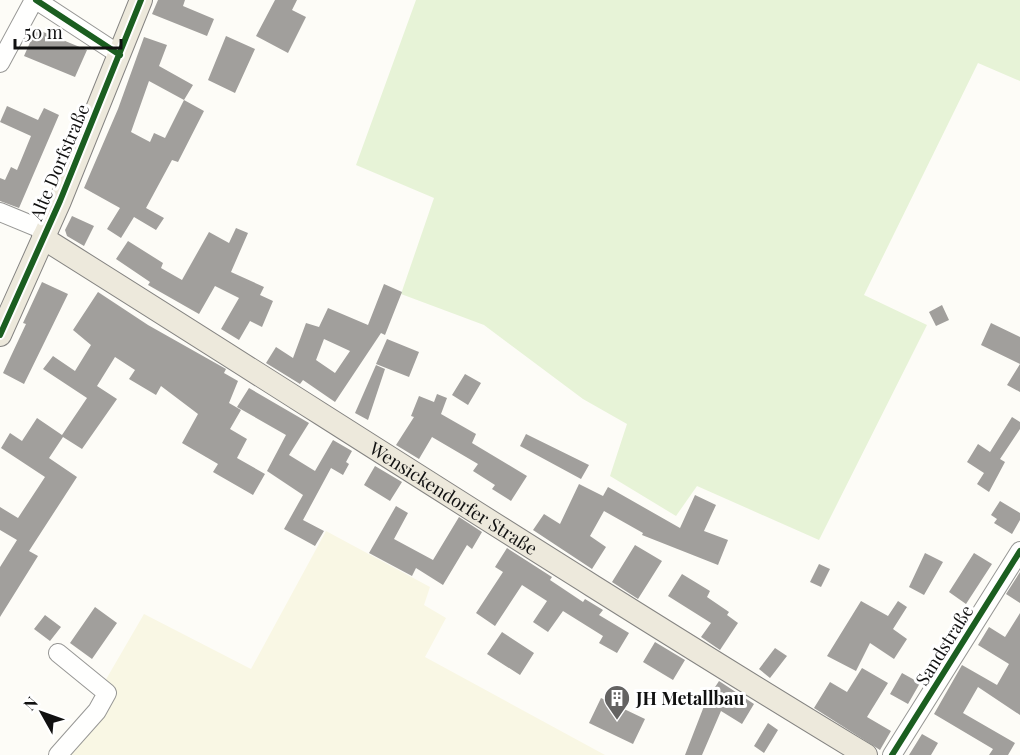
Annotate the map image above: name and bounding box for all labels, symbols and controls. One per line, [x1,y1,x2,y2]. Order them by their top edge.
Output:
scale bar [15,12,122,50]
text: 50 m [24,20,63,44]
street label: Alte Dorfstraße [23,100,94,225]
street label: Wensickendorfer Straße [364,435,542,560]
street label: Sandstraße [910,600,978,690]
north arrow [12,683,72,743]
building icon: JH Metallbau [602,683,632,721]
place label: JH Metallbau [635,686,744,710]
text: N [18,692,42,714]

